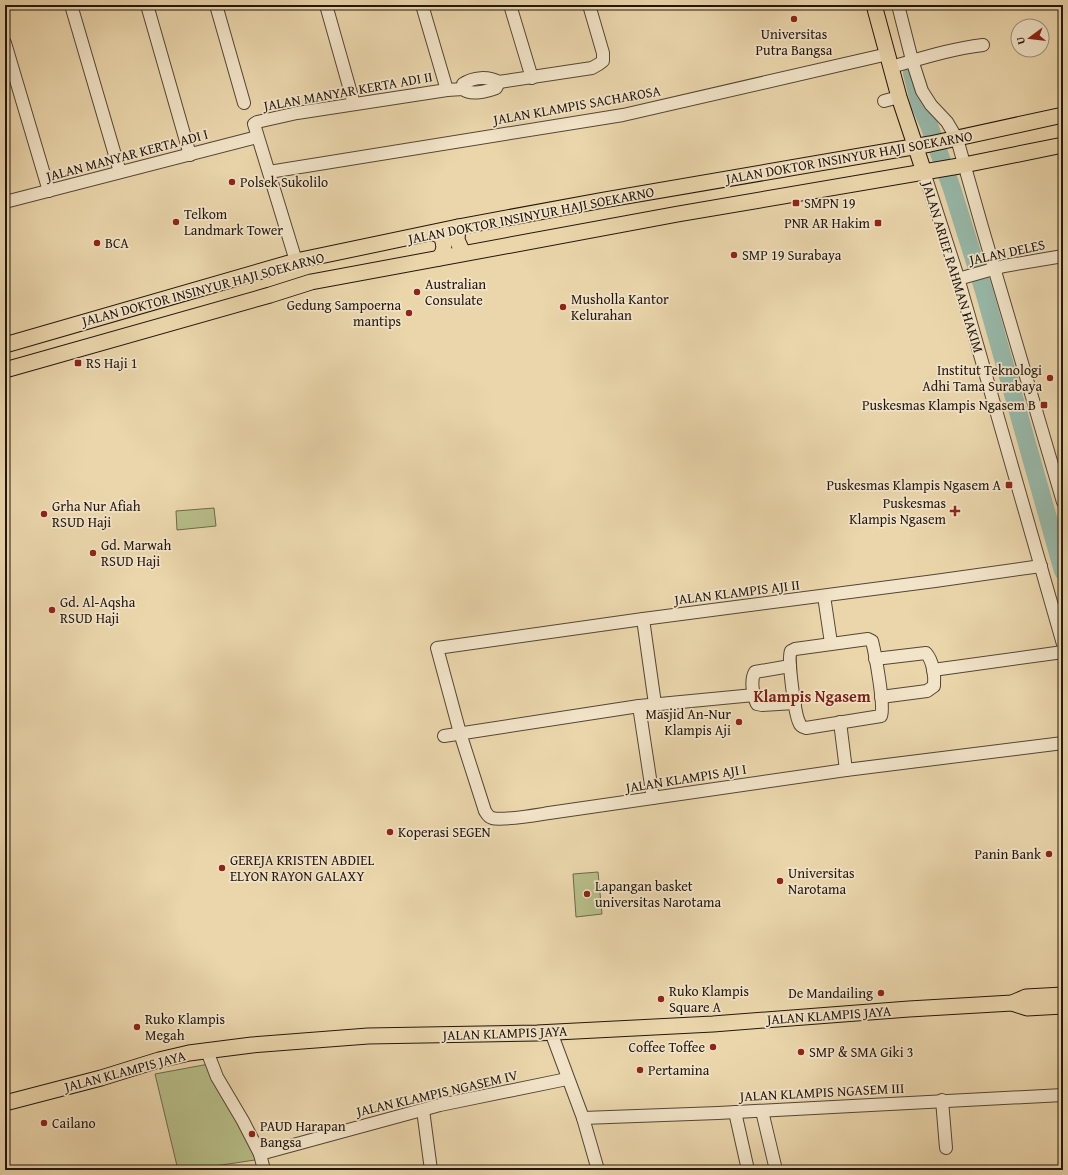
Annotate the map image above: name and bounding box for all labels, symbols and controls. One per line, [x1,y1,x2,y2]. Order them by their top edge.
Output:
marker: Universitas Putra Bangsa [789,14,799,24]
north arrow [1010,18,1050,58]
place label: Universitas Putra Bangsa [756,24,833,60]
text: U [1012,34,1029,46]
street label: JALAN MANYAR KERTA ADI II [260,66,434,116]
street label: JALAN KLAMPIS SACHAROSA [490,80,663,130]
street label: JALAN MANYAR KERTA ADI I [42,124,210,187]
street label: JALAN DOKTOR INSINYUR HAJI SOEKARNO [722,125,974,189]
place label: Polsek Sukolilo [240,172,328,192]
marker: Polsek Sukolilo [227,177,237,187]
street label: JALAN ARIEF RAHMAN HAKIM [917,177,989,355]
street label: JALAN DOKTOR INSINYUR HAJI SOEKARNO [404,181,656,249]
place label: SMPN 19 [804,193,856,213]
marker: SMPN 19 [791,198,801,208]
place label: Telkom Landmark Tower [184,204,283,240]
place label: PNR AR Hakim [784,213,871,233]
marker: Telkom Landmark Tower [171,217,181,227]
marker: PNR AR Hakim [873,218,883,228]
place label: BCA [105,233,129,253]
street label: JALAN DELES [965,234,1047,270]
marker: BCA [92,238,102,248]
place label: SMP 19 Surabaya [742,245,842,265]
street label: JALAN DOKTOR INSINYUR HAJI SOEKARNO [78,247,326,332]
marker: SMP 19 Surabaya [729,250,739,260]
place label: Australian Consulate [425,274,486,310]
marker: Australian Consulate [412,287,422,297]
place label: Musholla Kantor Kelurahan [571,289,669,325]
place label: Gedung Sampoerna mantips [287,295,401,331]
marker: Musholla Kantor Kelurahan [558,302,568,312]
marker: Gedung Sampoerna mantips [404,308,414,318]
place label: RS Haji 1 [86,353,137,373]
marker: RS Haji 1 [73,358,83,368]
place label: Institut Teknologi Adhi Tama Surabaya [922,360,1042,396]
marker: Institut Teknologi Adhi Tama Surabaya [1045,373,1055,383]
place label: Puskesmas Klampis Ngasem B [862,395,1036,415]
marker: Puskesmas Klampis Ngasem B [1039,400,1049,410]
place label: Puskesmas Klampis Ngasem A [826,475,1002,495]
marker: Puskesmas Klampis Ngasem A [1004,480,1014,490]
place label: Puskesmas Klampis Ngasem [849,493,947,529]
place label: Grha Nur Afiah RSUD Haji [52,496,141,532]
marker: Puskesmas Klampis Ngasem [949,505,961,517]
marker: Grha Nur Afiah RSUD Haji [39,509,49,519]
place label: Gd. Marwah RSUD Haji [101,535,171,571]
marker: Gd. Marwah RSUD Haji [88,548,98,558]
street label: JALAN KLAMPIS AJI II [671,574,801,610]
place label: Gd. Al-Aqsha RSUD Haji [60,592,136,628]
marker: Gd. Al-Aqsha RSUD Haji [47,605,57,615]
district label: Klampis Ngasem [753,684,871,708]
place label: Masjid An-Nur Klampis Aji [645,704,731,740]
marker: Masjid An-Nur Klampis Aji [734,717,744,727]
street label: JALAN KLAMPIS AJI I [622,759,748,798]
place label: Koperasi SEGEN [398,822,491,842]
marker: Koperasi SEGEN [385,827,395,837]
place label: Panin Bank [975,844,1042,864]
marker: Panin Bank [1044,849,1054,859]
place label: GEREJA KRISTEN ABDIEL ELYON RAYON GALAXY [230,850,374,886]
marker: GEREJA KRISTEN ABDIEL ELYON RAYON GALAXY [217,863,227,873]
place label: Universitas Narotama [788,863,855,899]
place label: Lapangan basket universitas Narotama [595,876,721,912]
marker: Universitas Narotama [775,876,785,886]
marker: Lapangan basket universitas Narotama [582,889,592,899]
place label: Ruko Klampis Square A [669,981,749,1017]
place label: De Mandailing [788,983,873,1003]
marker: De Mandailing [876,988,886,998]
marker: Ruko Klampis Square A [656,994,666,1004]
street label: JALAN KLAMPIS JAYA [764,1001,892,1029]
place label: Ruko Klampis Megah [145,1009,225,1045]
street label: JALAN KLAMPIS JAYA [440,1021,568,1045]
marker: Ruko Klampis Megah [132,1022,142,1032]
place label: Coffee Toffee [628,1037,705,1057]
marker: Coffee Toffee [708,1042,718,1052]
place label: SMP & SMA Giki 3 [809,1042,913,1062]
street label: JALAN KLAMPIS JAYA [60,1045,188,1097]
marker: SMP & SMA Giki 3 [796,1047,806,1057]
place label: Pertamina [648,1060,710,1080]
street label: JALAN KLAMPIS NGASEM IV [352,1065,520,1122]
marker: Pertamina [635,1065,645,1075]
street label: JALAN KLAMPIS NGASEM III [737,1078,905,1106]
place label: Cailano [52,1113,96,1133]
place label: PAUD Harapan Bangsa [260,1116,346,1152]
marker: Cailano [39,1118,49,1128]
marker: PAUD Harapan Bangsa [247,1129,257,1139]

